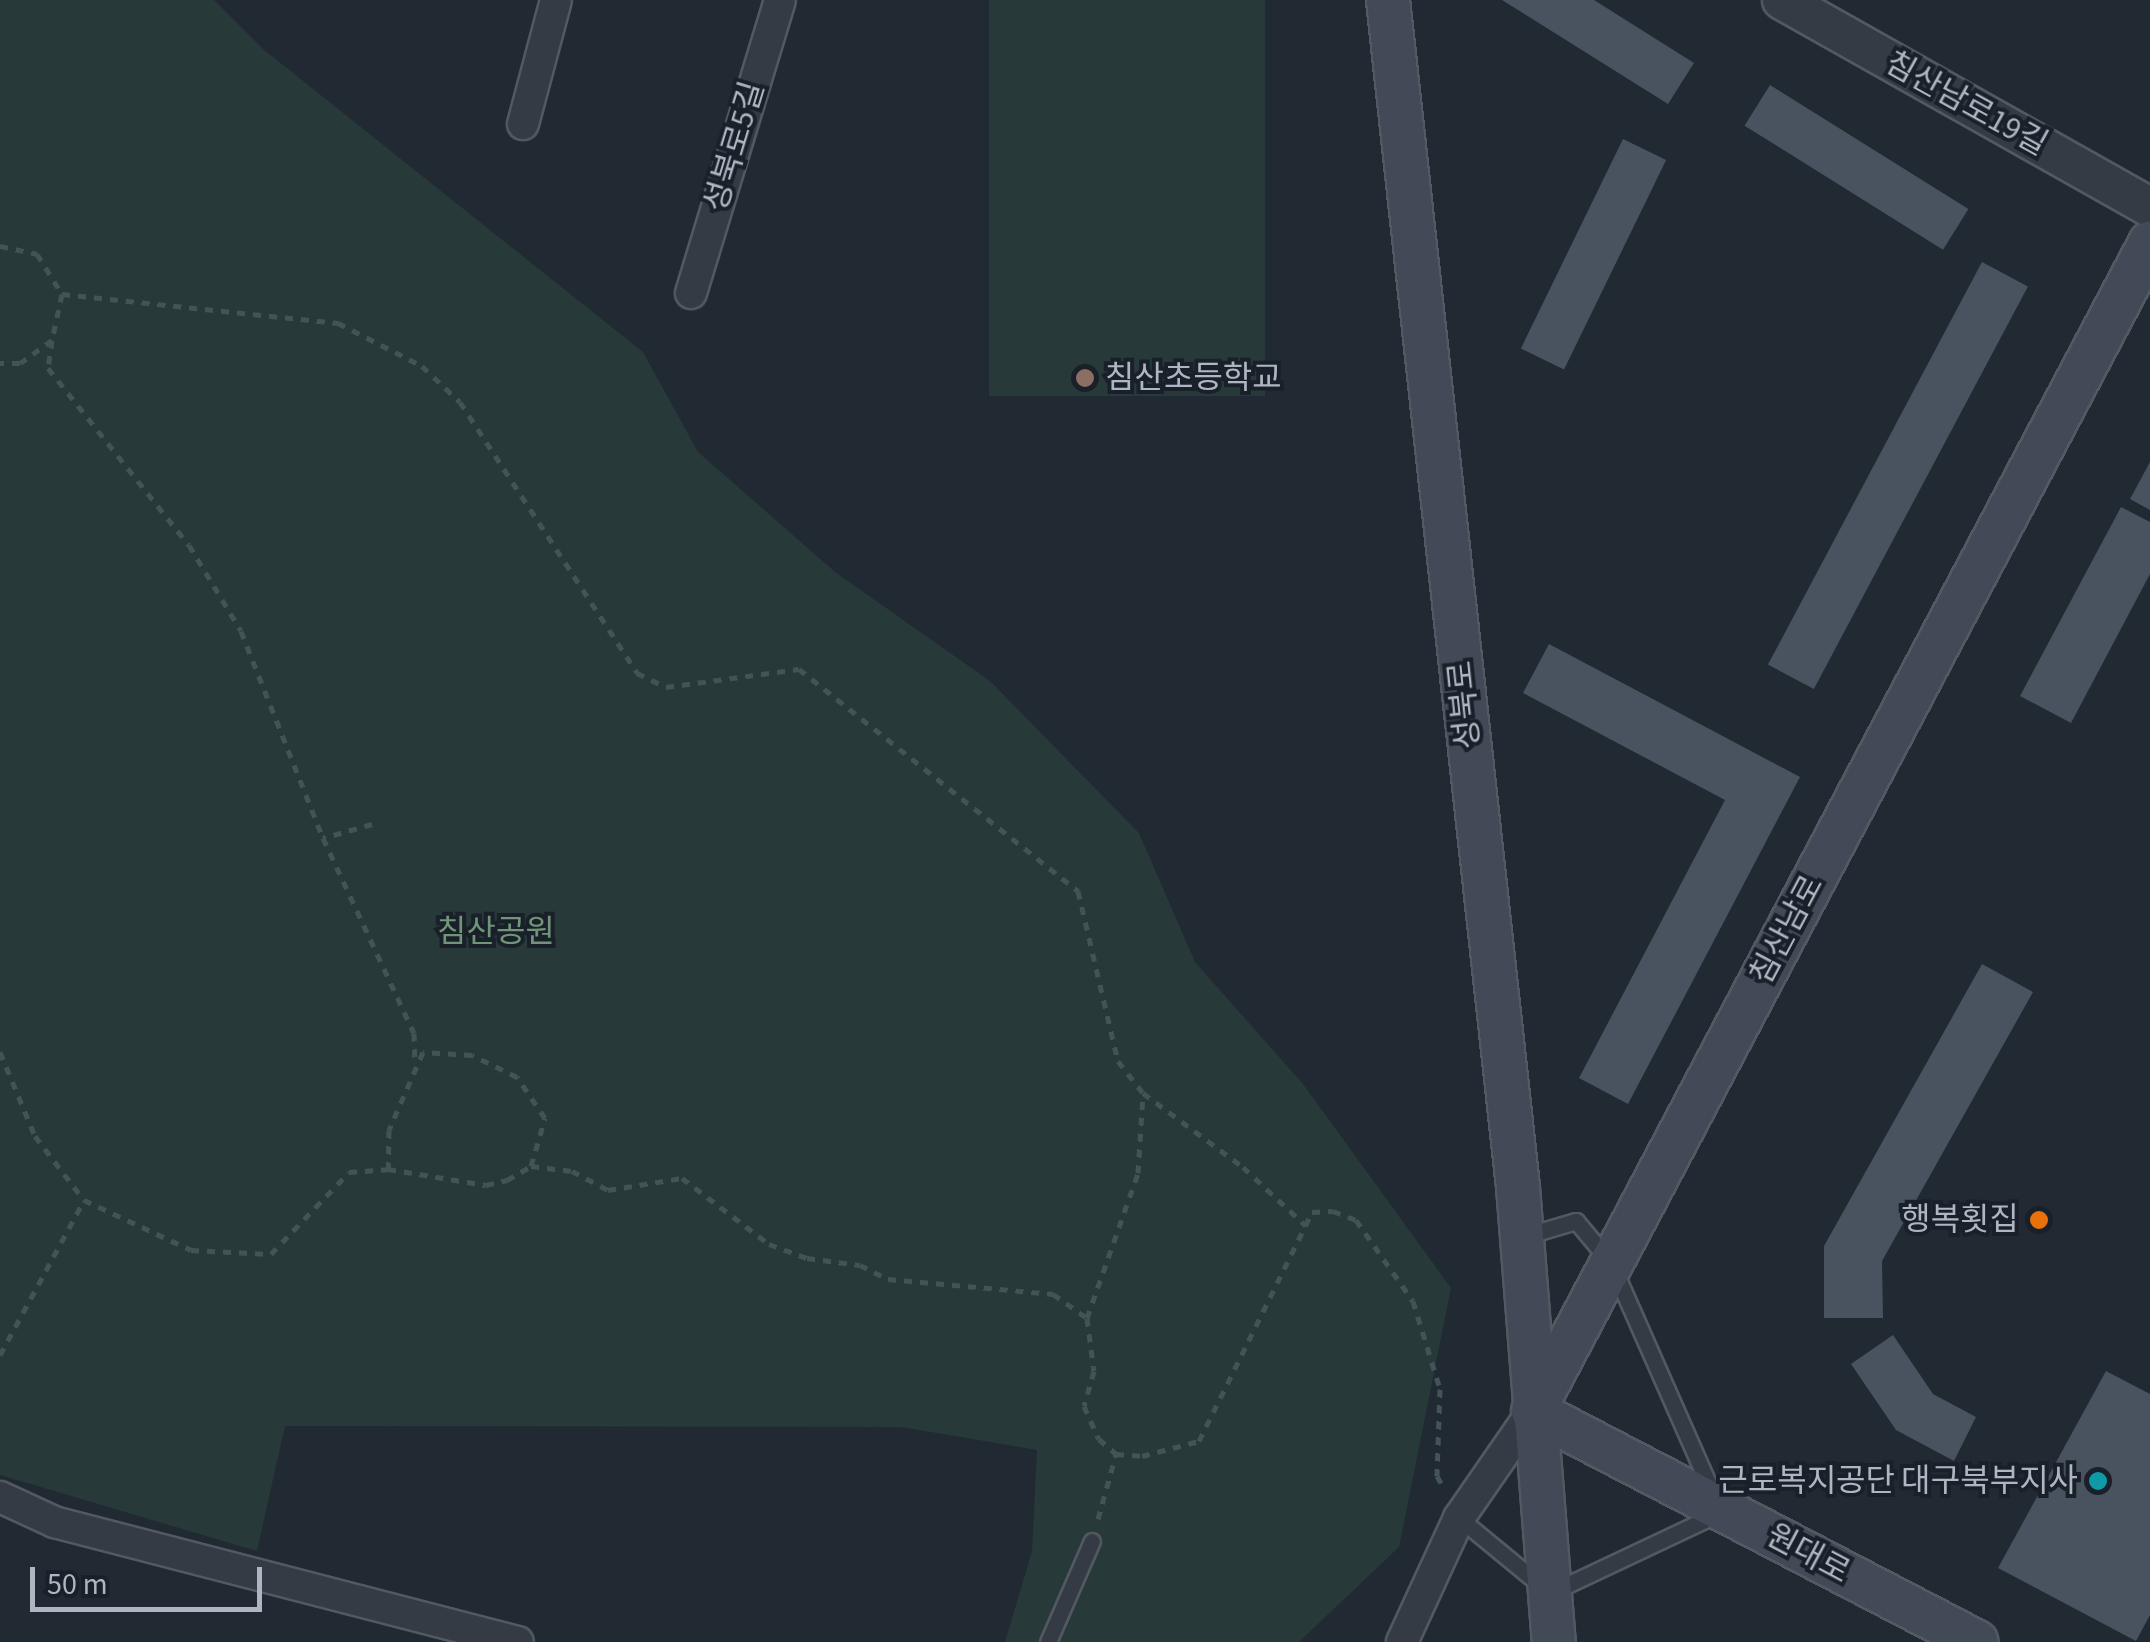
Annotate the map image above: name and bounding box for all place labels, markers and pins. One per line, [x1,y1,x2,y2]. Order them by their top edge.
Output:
place label: 침산초등학교 [1105,359,1282,397]
marker: 침산초등학교 [1074,367,1096,389]
place label: 행복횟집 [1901,1201,2019,1239]
marker: 행복횟집 [2028,1209,2050,1231]
place label: 근로복지공단 대구북부지사 [1718,1462,2078,1500]
marker: 근로복지공단 대구북부지사 [2087,1470,2109,1492]

